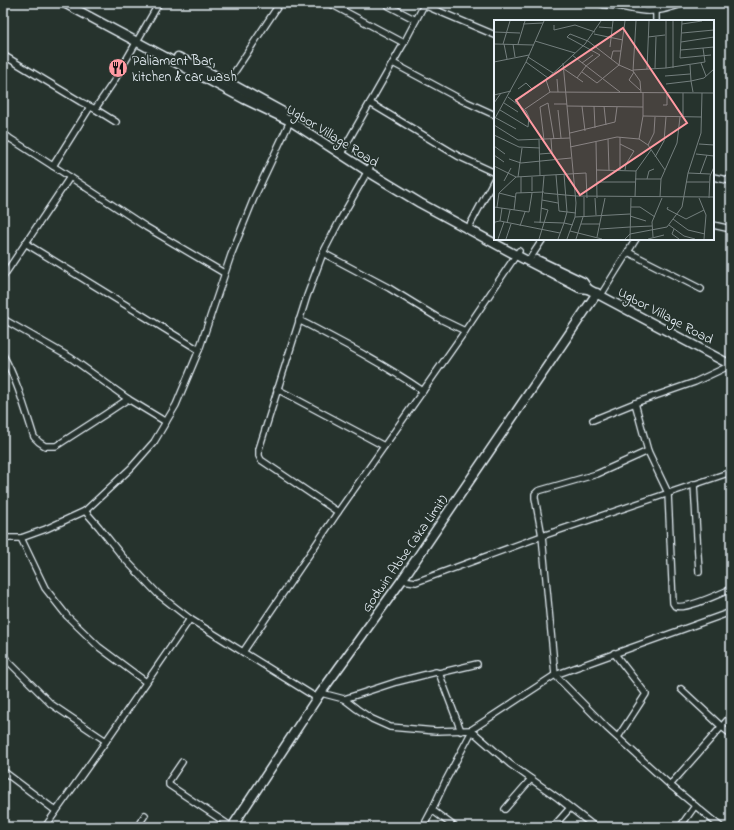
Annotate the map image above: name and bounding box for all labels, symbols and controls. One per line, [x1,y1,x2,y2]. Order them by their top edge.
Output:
inset map [494,20,714,240]
place label: Paliament Bar, kitchen & car wash [132,51,237,88]
restaurant icon: Paliament Bar, kitchen & car wash [107,57,129,79]
street label: Ugbor Village Road [281,99,383,174]
street label: Ugbor Village Road [613,282,717,351]
street label: Godwin Abbe (aka Limit) [357,491,454,617]

